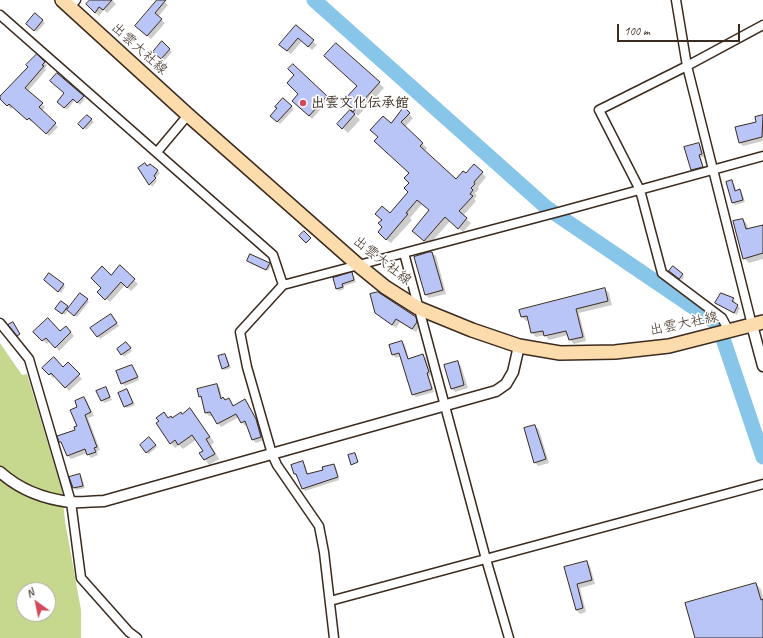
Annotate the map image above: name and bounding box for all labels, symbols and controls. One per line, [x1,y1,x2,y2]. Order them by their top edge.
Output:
scale bar [619,16,742,42]
street label: 出雲大社線 [107,19,171,79]
text: 100 m [624,23,650,39]
place label: 出雲文化伝承館 [311,95,409,111]
marker: 出雲文化伝承館 [298,98,308,108]
street label: 出雲大社線 [349,233,415,289]
street label: 出雲大社線 [648,309,720,339]
north arrow [16,582,56,622]
text: N [23,585,37,601]

